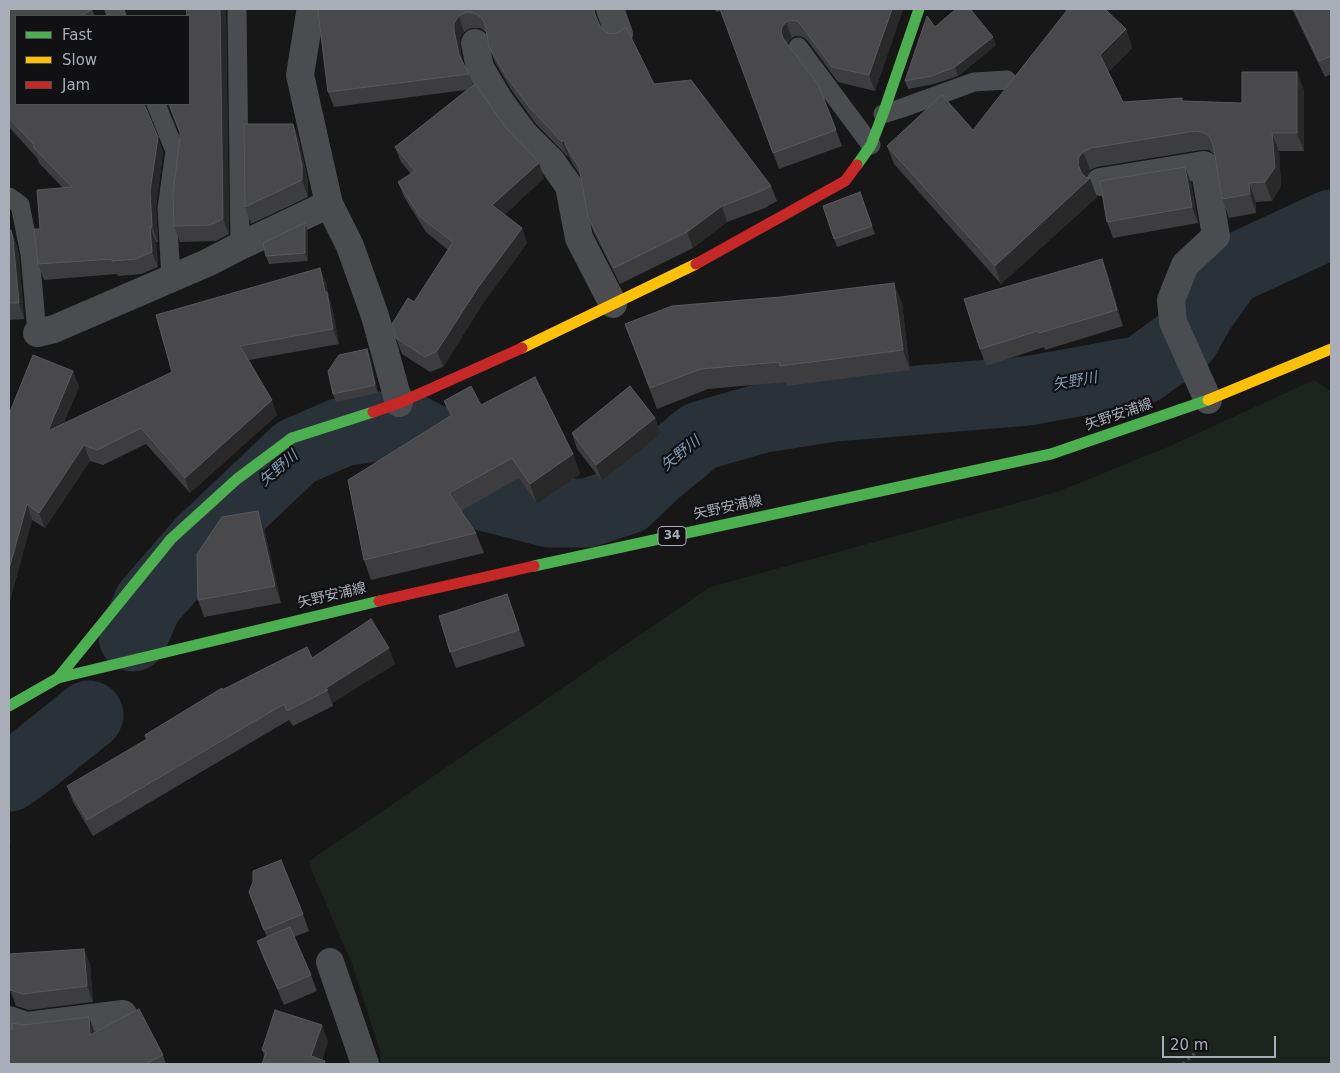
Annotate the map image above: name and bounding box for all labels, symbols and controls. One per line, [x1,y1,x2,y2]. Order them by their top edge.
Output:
legend [15,15,190,105]
text: Fast [62,26,92,44]
text: Slow [62,51,97,69]
text: Jam [62,76,90,94]
water label: 矢野川 [1051,369,1099,395]
street label: 矢野安浦線 [1083,396,1155,434]
water label: 矢野川 [658,433,704,475]
water label: 矢野川 [256,447,302,491]
street label: 矢野安浦線 [692,493,764,523]
road number: 34 [658,526,686,546]
street label: 矢野安浦線 [296,580,368,612]
scale bar [1165,1026,1279,1058]
text: 20 m [1170,1036,1208,1054]

